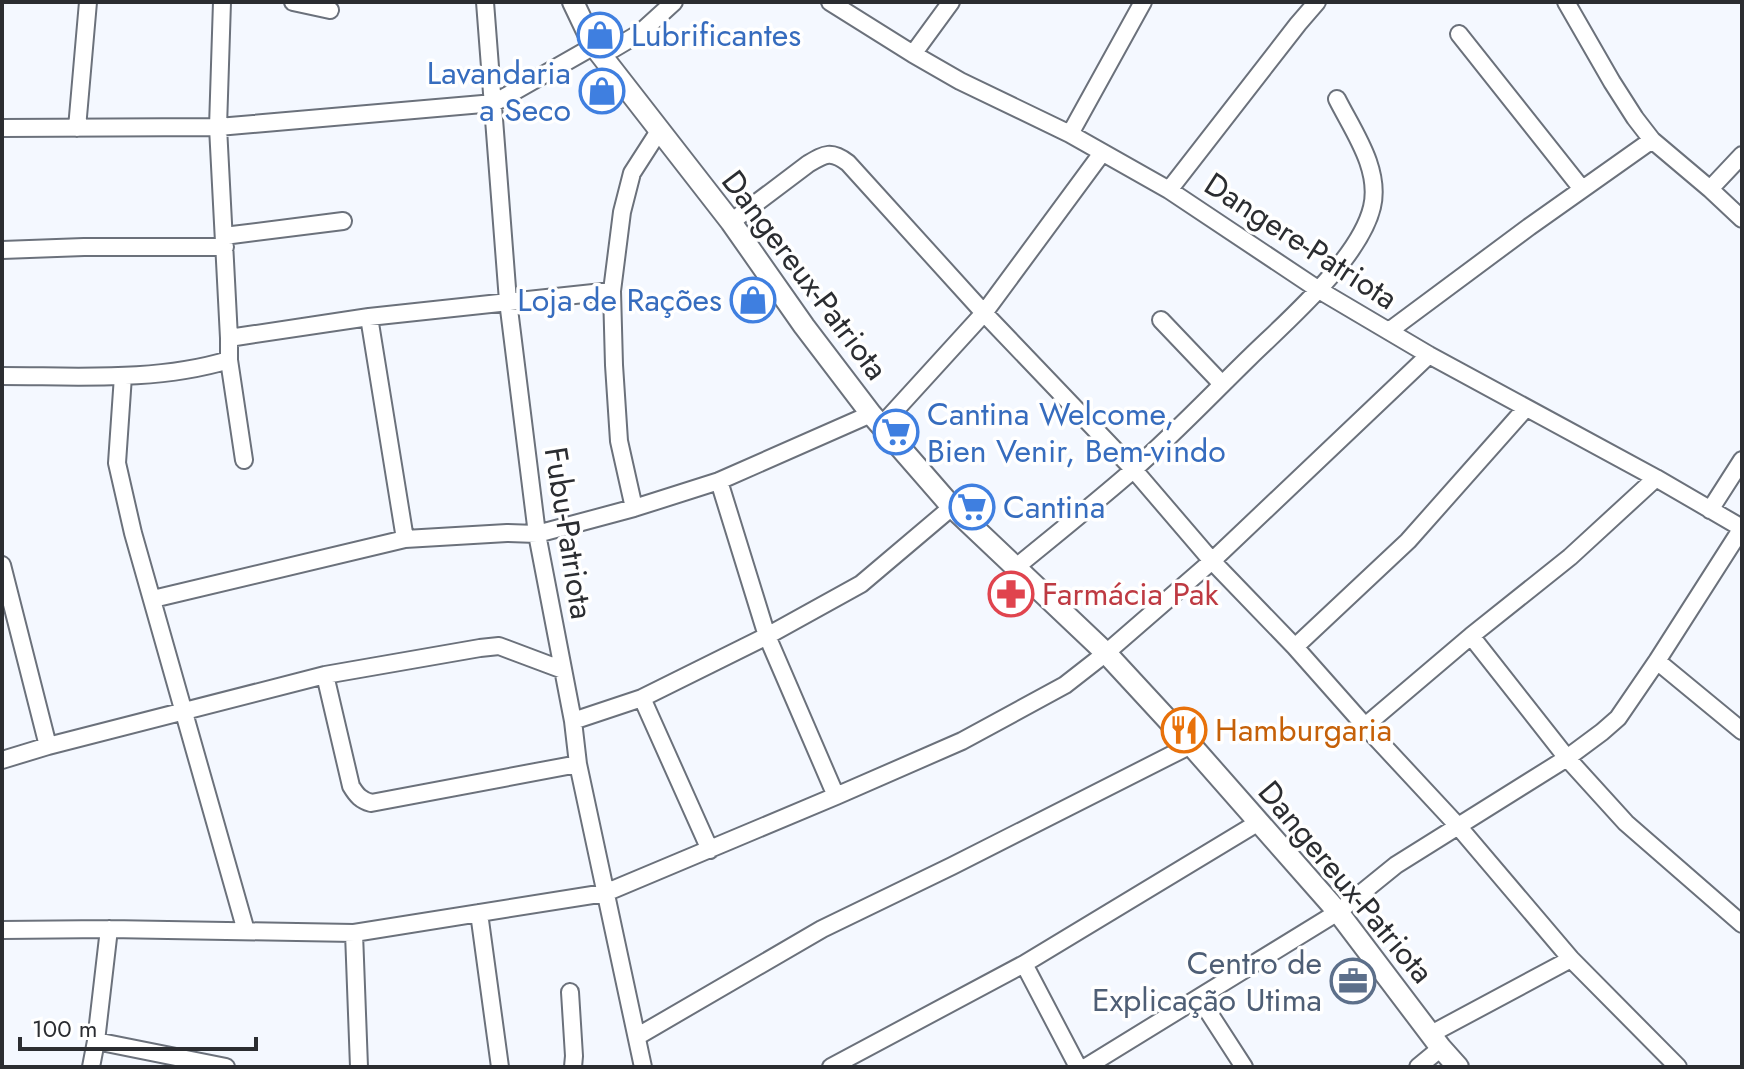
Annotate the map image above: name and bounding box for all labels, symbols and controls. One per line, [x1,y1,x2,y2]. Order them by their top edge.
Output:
shop icon: Lubrificantes [576,11,624,59]
place label: Lubrificantes [631,12,801,58]
place label: Lavandaria a Seco [427,50,571,133]
shop icon: Lavandaria a Seco [578,67,626,115]
street label: Dangereux-Patriota [711,160,899,390]
street label: Dangere-Patriota [1195,161,1407,321]
shop icon: Loja de Rações [729,276,777,324]
place label: Loja de Rações [517,277,722,323]
place label: Cantina Welcome, Bien Venir, Bem-vindo [927,391,1226,474]
supermarket icon: Cantina Welcome, Bien Venir, Bem-vindo [872,408,920,456]
street label: Fubu-Patriota [533,444,605,622]
supermarket icon: Cantina [948,483,996,531]
place label: Cantina [1003,484,1105,530]
pharmacy icon: Farmácia Pak [987,570,1035,618]
place label: Farmácia Pak [1042,571,1219,617]
restaurant icon: Hamburgaria [1160,706,1208,754]
place label: Hamburgaria [1215,707,1392,753]
street label: Dangereux-Patriota [1247,771,1445,993]
place label: Centro de Explicação Utima [1092,940,1322,1023]
office icon: Centro de Explicação Utima [1329,957,1377,1005]
scale bar [20,1001,256,1051]
text: 100 m [32,1011,98,1046]

